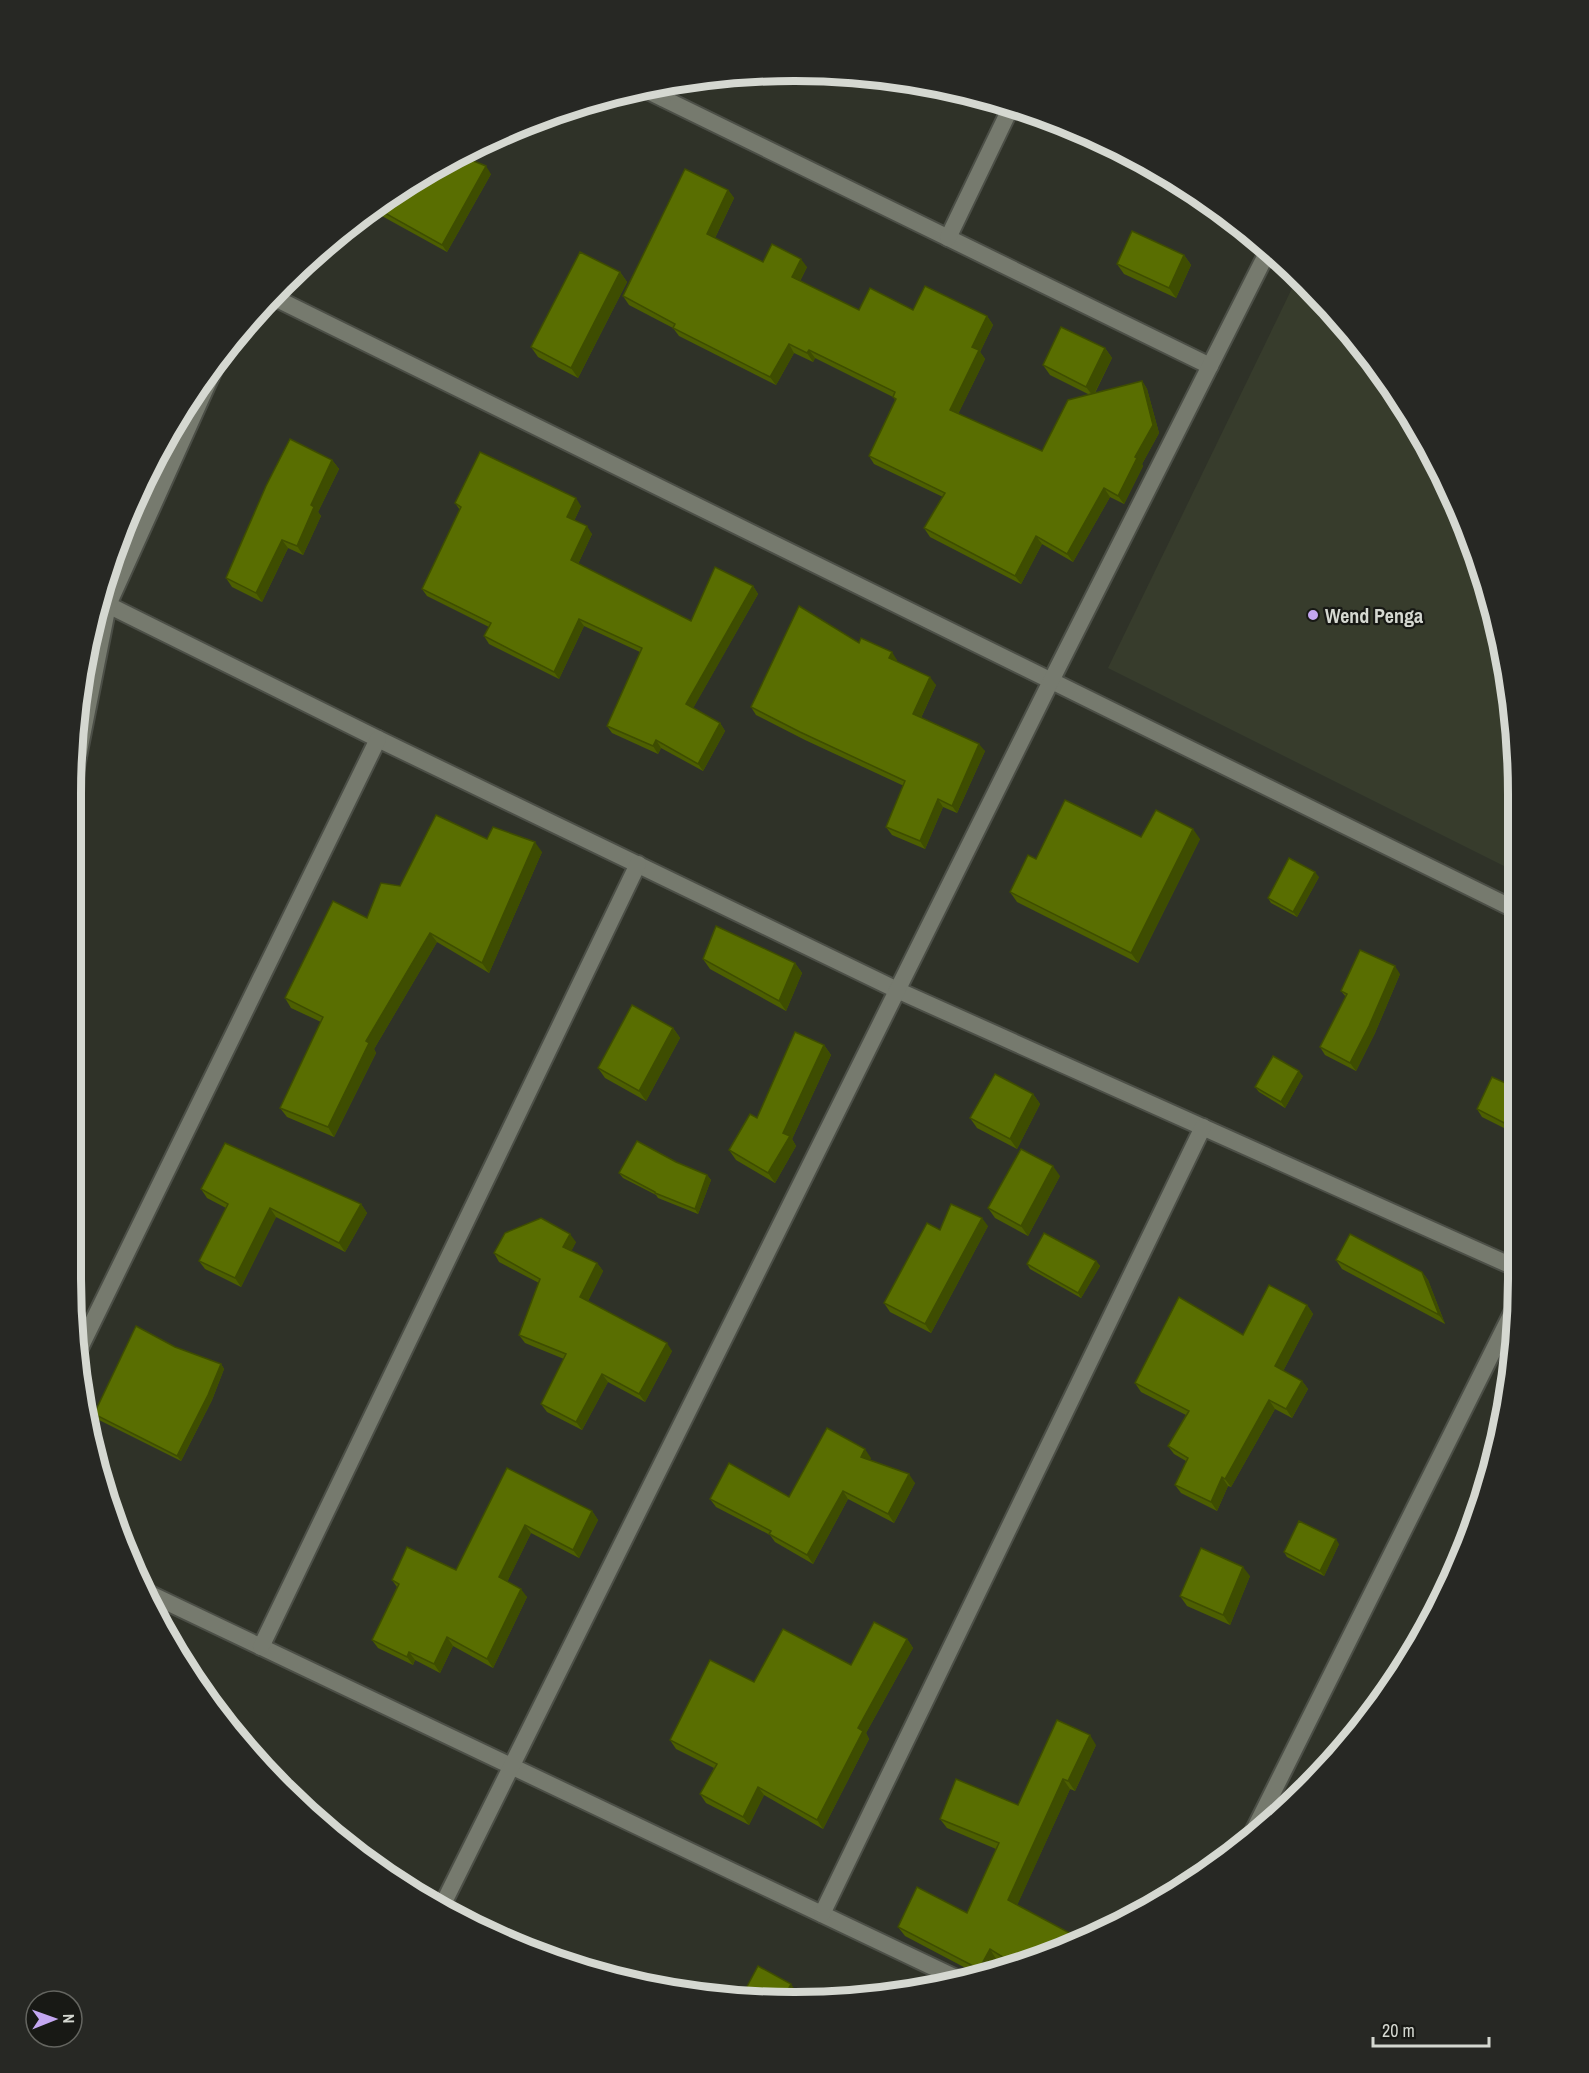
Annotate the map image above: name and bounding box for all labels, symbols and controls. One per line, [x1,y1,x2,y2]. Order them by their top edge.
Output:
place label: Wend Penga [1325,602,1423,629]
marker: Wend Penga [1306,608,1320,622]
north arrow [24,1989,84,2049]
scale bar [1373,2010,1488,2048]
text: N [58,2014,80,2024]
text: 20 m [1382,2018,1415,2043]

